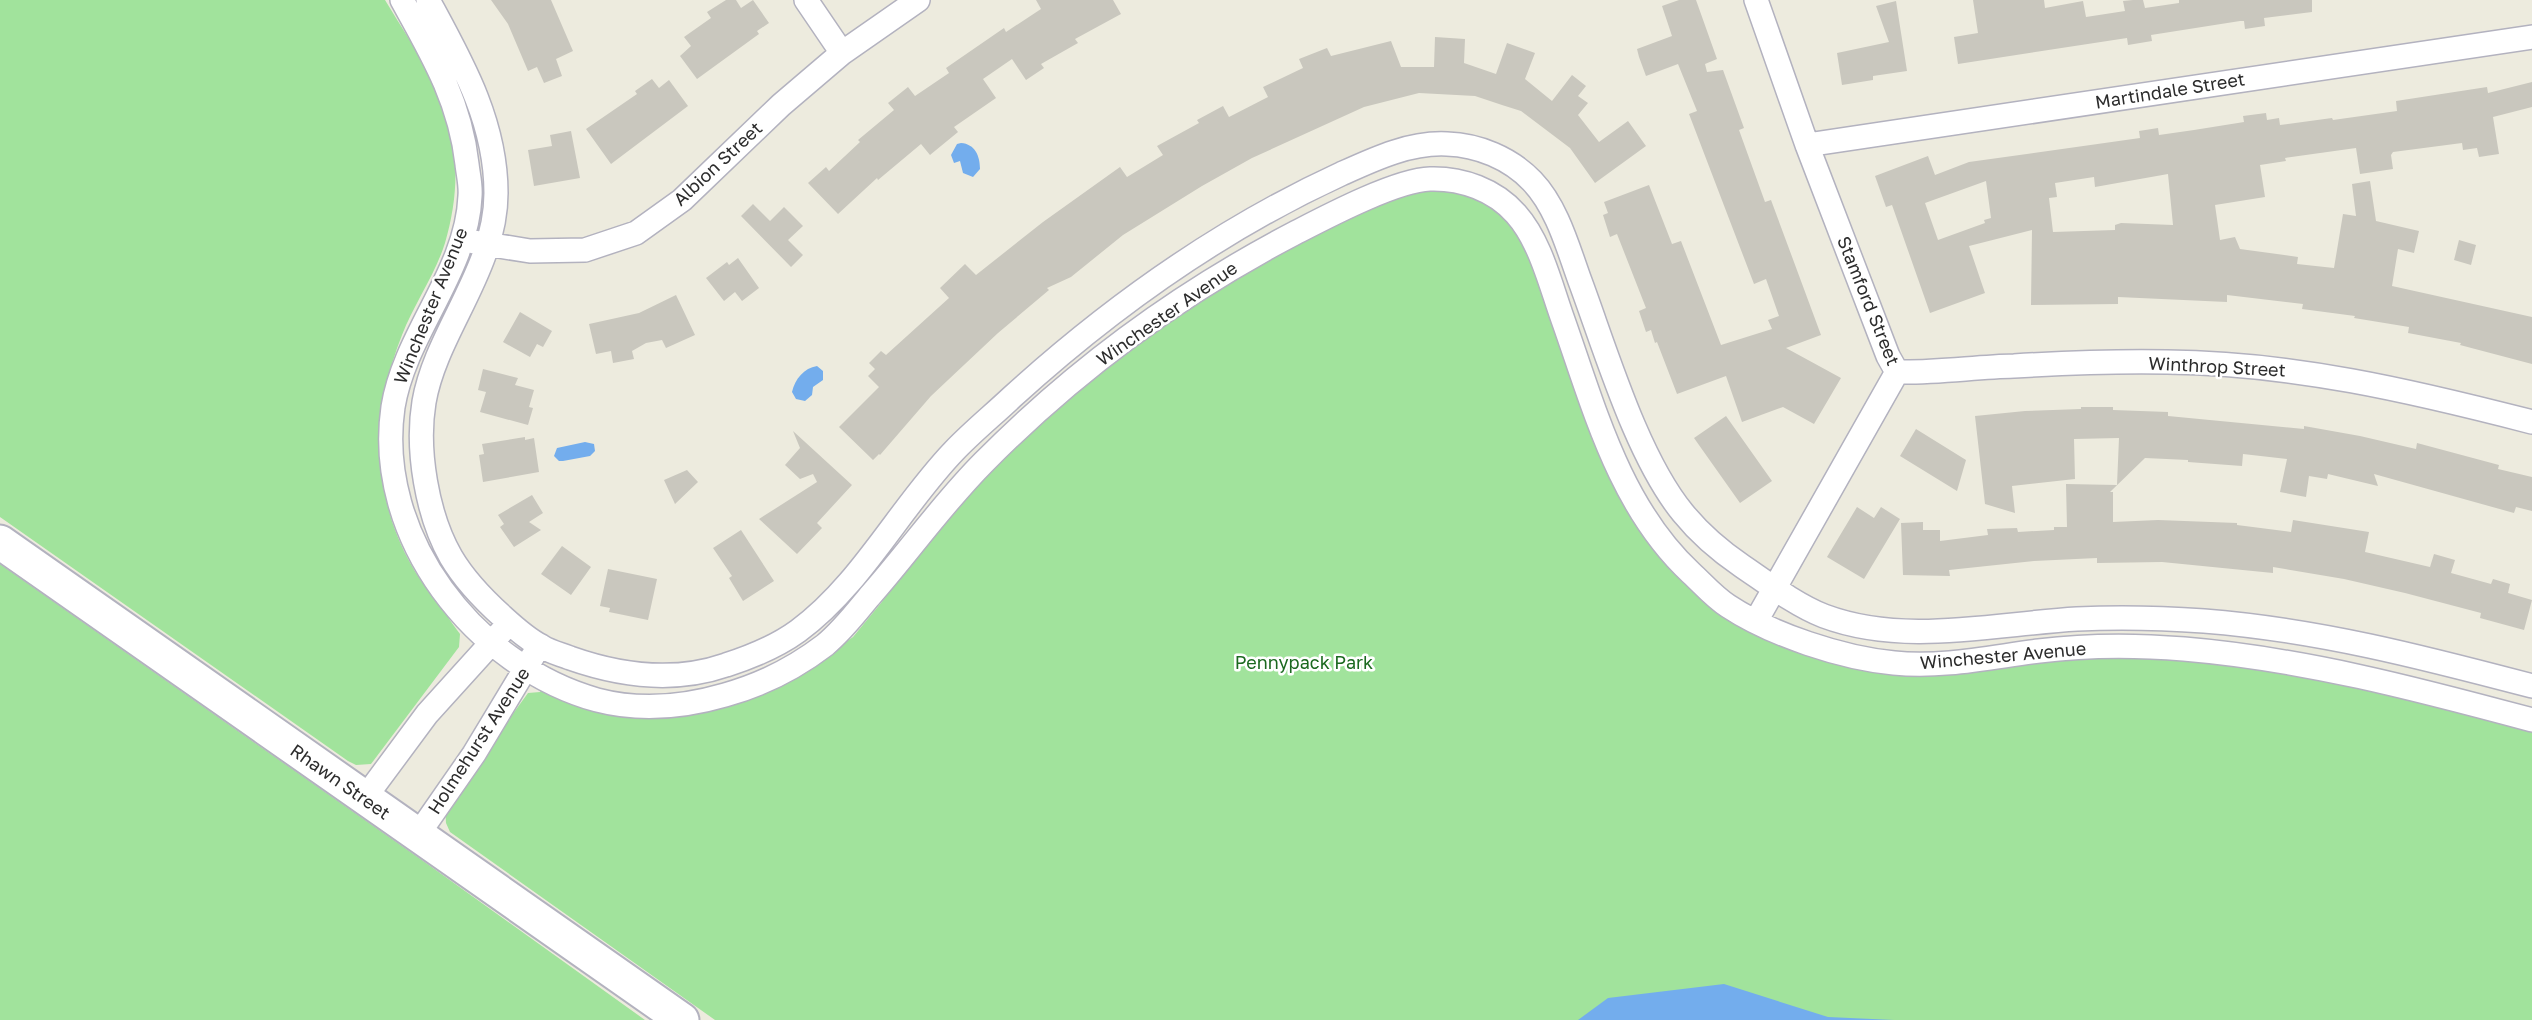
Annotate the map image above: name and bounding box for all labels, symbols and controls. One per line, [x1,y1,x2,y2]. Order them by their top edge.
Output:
street label: Martindale Street [2093,67,2246,113]
street label: Albion Street [668,117,766,210]
street label: Winchester Avenue [389,224,472,387]
street label: Stamford Street [1833,233,1905,368]
street label: Winchester Avenue [1092,256,1241,370]
street label: Winthrop Street [2148,351,2286,381]
street label: Winchester Avenue [1919,637,2087,673]
park label: Pennypack Park [1235,651,1373,673]
street label: Holmehurst Avenue [423,663,534,818]
street label: Rhawn Street [286,739,395,824]

